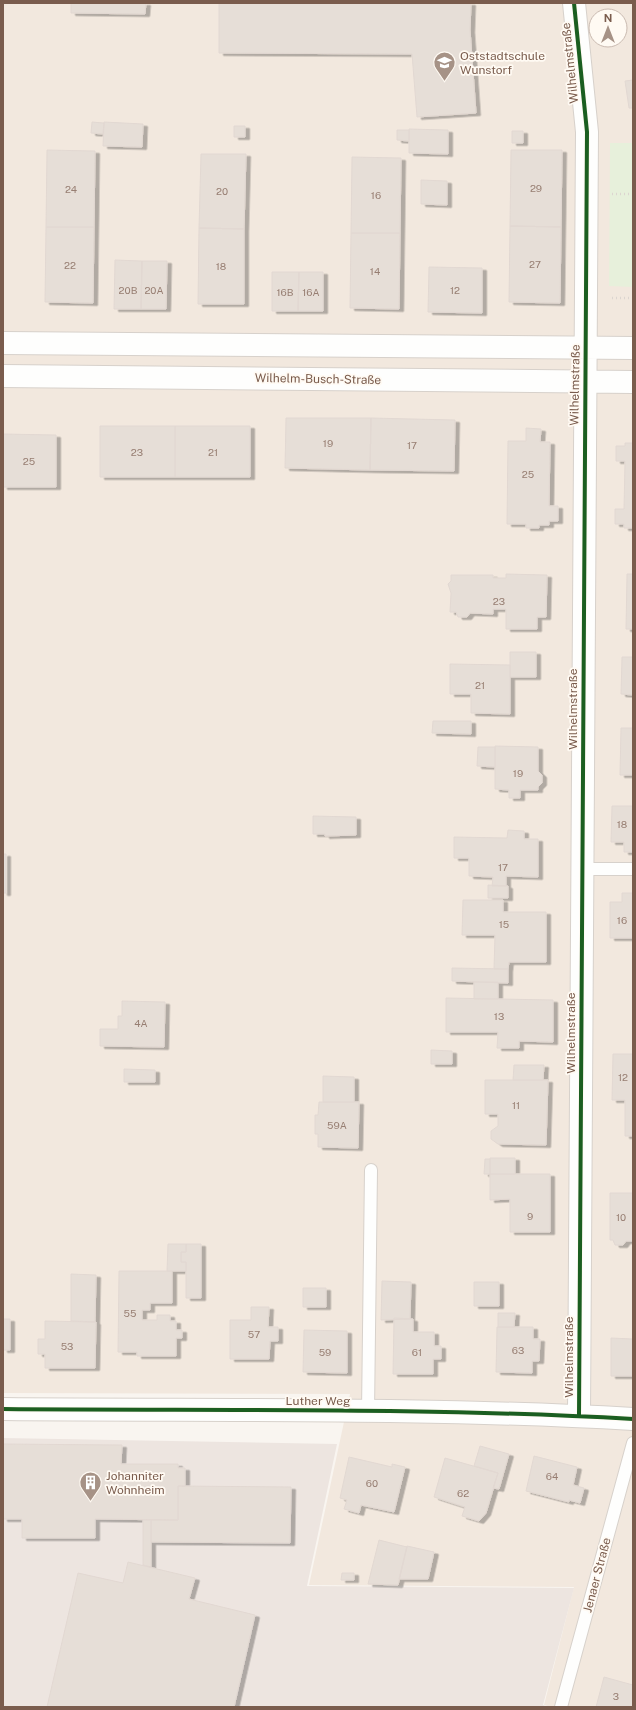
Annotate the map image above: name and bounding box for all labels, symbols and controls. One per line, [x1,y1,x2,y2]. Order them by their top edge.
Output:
north arrow [588,8,628,48]
text: N [604,12,612,24]
street label: Wilhelmstraße [559,22,581,104]
place label: Oststadtschule Wunstorf [460,49,545,77]
school or university icon: Oststadtschule Wunstorf [431,50,457,83]
house number: 29 [530,182,542,194]
house number: 24 [65,183,77,195]
house number: 20 [216,185,228,197]
house number: 16 [371,189,381,201]
house number: 27 [529,258,541,270]
house number: 22 [64,259,76,271]
house number: 18 [216,260,226,272]
house number: 14 [370,265,380,277]
house number: 20B [119,284,138,296]
house number: 20A [144,284,164,296]
house number: 12 [450,284,460,296]
house number: 16B [276,286,294,298]
house number: 16A [302,286,320,298]
street label: Wilhelmstraße [567,344,583,426]
street label: Wilhelm-Busch-Straße [255,371,382,387]
house number: 19 [323,437,333,449]
house number: 17 [407,439,417,451]
house number: 23 [131,446,143,458]
house number: 21 [208,446,218,458]
house number: 25 [23,455,35,467]
house number: 25 [522,468,534,480]
house number: 23 [493,595,505,607]
street label: Wilhelmstraße [566,668,580,750]
house number: 21 [475,679,485,691]
house number: 19 [513,767,523,779]
house number: 18 [617,818,627,830]
house number: 17 [498,861,508,873]
house number: 16 [617,914,627,926]
house number: 15 [499,918,509,930]
street label: Wilhelmstraße [564,992,578,1074]
house number: 13 [494,1010,504,1022]
house number: 4A [134,1017,148,1029]
house number: 12 [618,1071,628,1083]
house number: 11 [512,1099,520,1111]
house number: 59A [327,1119,347,1131]
house number: 9 [527,1210,533,1222]
house number: 10 [616,1211,626,1223]
house number: 55 [124,1307,136,1319]
street label: Wilhelmstraße [562,1316,576,1398]
house number: 57 [248,1328,260,1340]
house number: 53 [61,1340,73,1352]
house number: 63 [512,1344,524,1356]
house number: 59 [319,1346,331,1358]
house number: 61 [412,1346,422,1358]
street label: Luther Weg [286,1394,350,1408]
place label: Johanniter Wohnheim [106,1469,165,1497]
building icon: Johanniter Wohnheim [78,1470,104,1503]
house number: 64 [546,1470,558,1482]
house number: 60 [366,1477,378,1489]
house number: 62 [457,1487,469,1499]
street label: Jenaer Straße [580,1536,614,1614]
house number: 3 [613,1690,619,1702]

